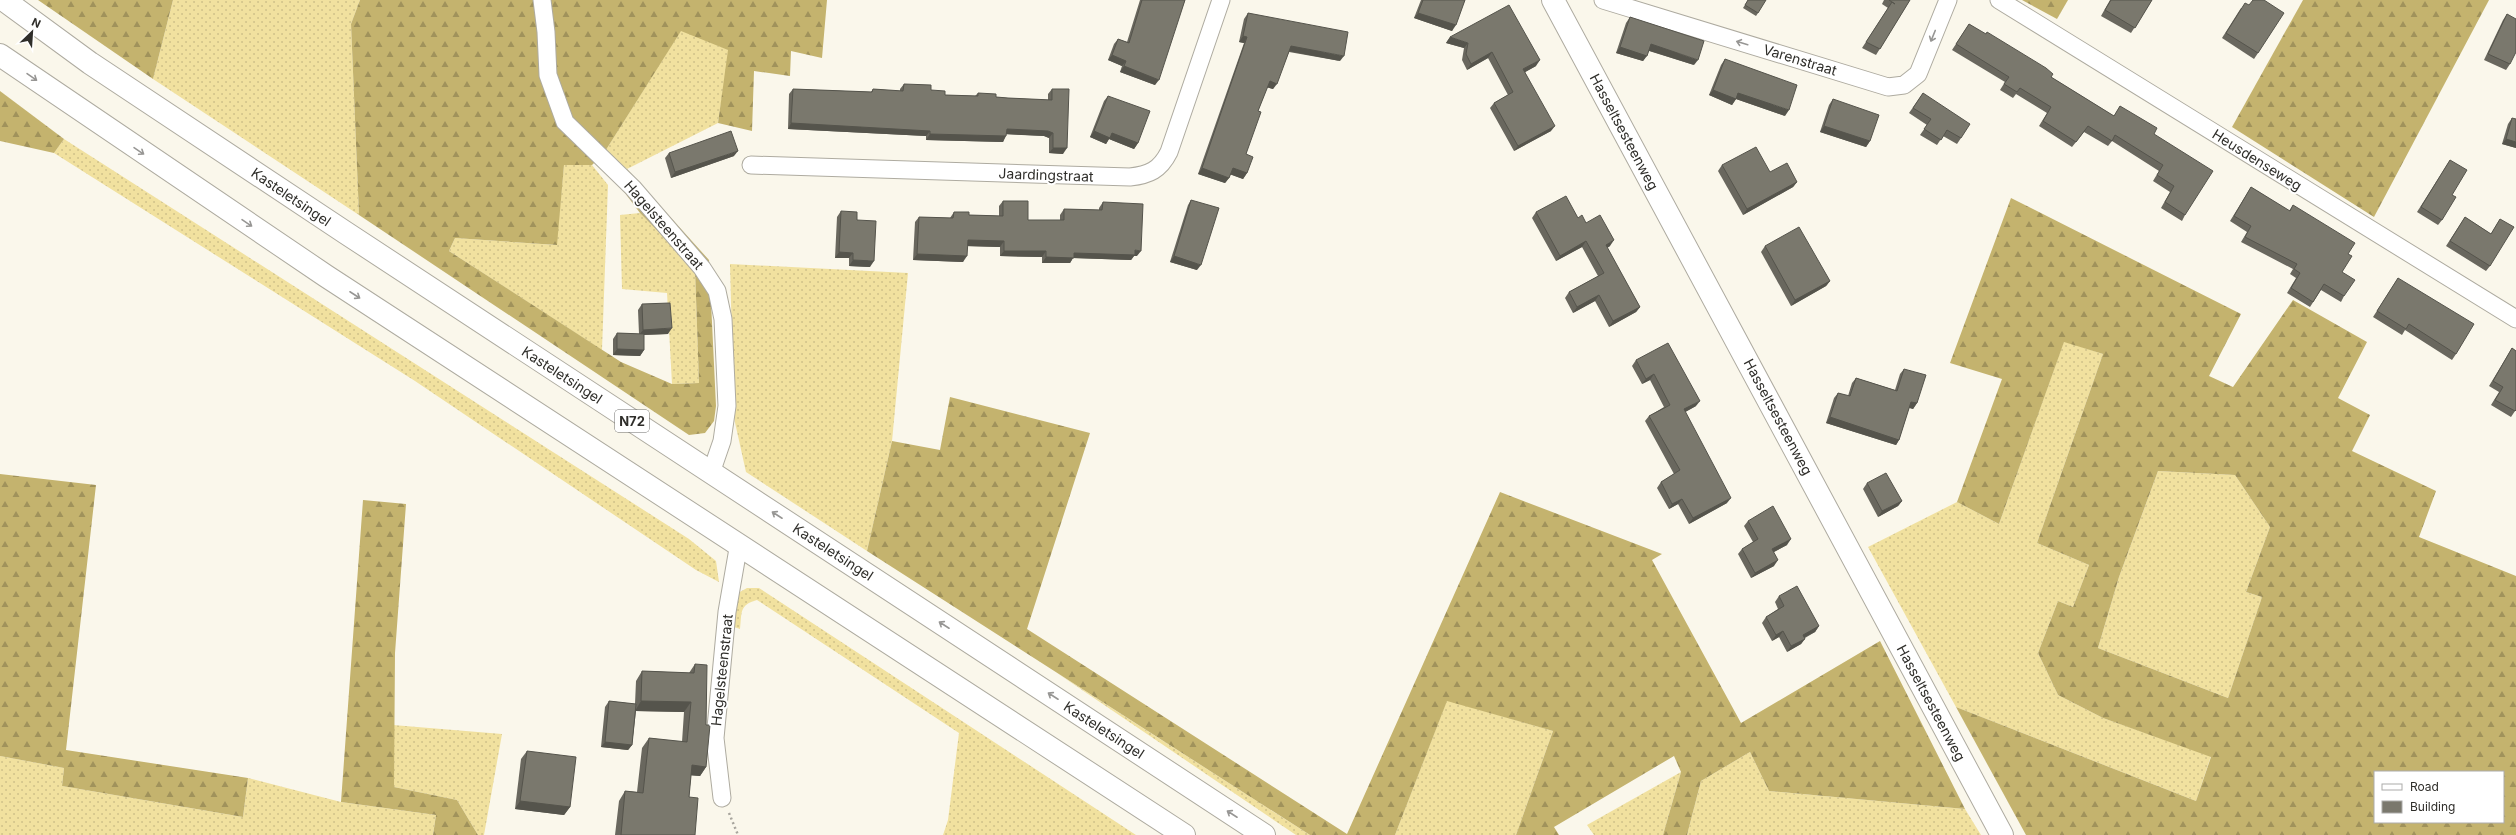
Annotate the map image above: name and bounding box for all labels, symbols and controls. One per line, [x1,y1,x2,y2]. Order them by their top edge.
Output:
north arrow [12,12,52,52]
text: N [29,15,43,31]
one-way arrow [1929,30,1937,42]
one-way arrow [1736,38,1748,46]
street label: Varenstraat [1761,40,1839,79]
street label: Hasseltsesteenweg [1587,71,1662,193]
one-way arrow [26,73,37,81]
street label: Heusdenseweg [2209,125,2305,194]
one-way arrow [133,147,145,155]
street label: Kasteletsingel [248,164,334,229]
street label: Jaardingstraat [998,164,1094,185]
street label: Hagelsteenstraat [621,177,708,273]
one-way arrow [241,219,252,227]
one-way arrow [349,291,360,299]
street label: Kasteletsingel [519,342,606,407]
street label: Hasseltsesteenweg [1741,356,1816,478]
road number: N72 [615,410,649,432]
one-way arrow [771,511,783,519]
street label: Kasteletsingel [790,519,877,584]
street label: Hagelsteenstraat [707,613,736,727]
one-way arrow [939,621,950,629]
street label: Hasseltsesteenweg [1894,642,1969,764]
one-way arrow [1048,692,1059,700]
street label: Kasteletsingel [1061,697,1148,762]
legend [2374,771,2504,823]
text: Road [2410,779,2439,794]
text: Building [2410,799,2455,814]
one-way arrow [1226,809,1238,817]

